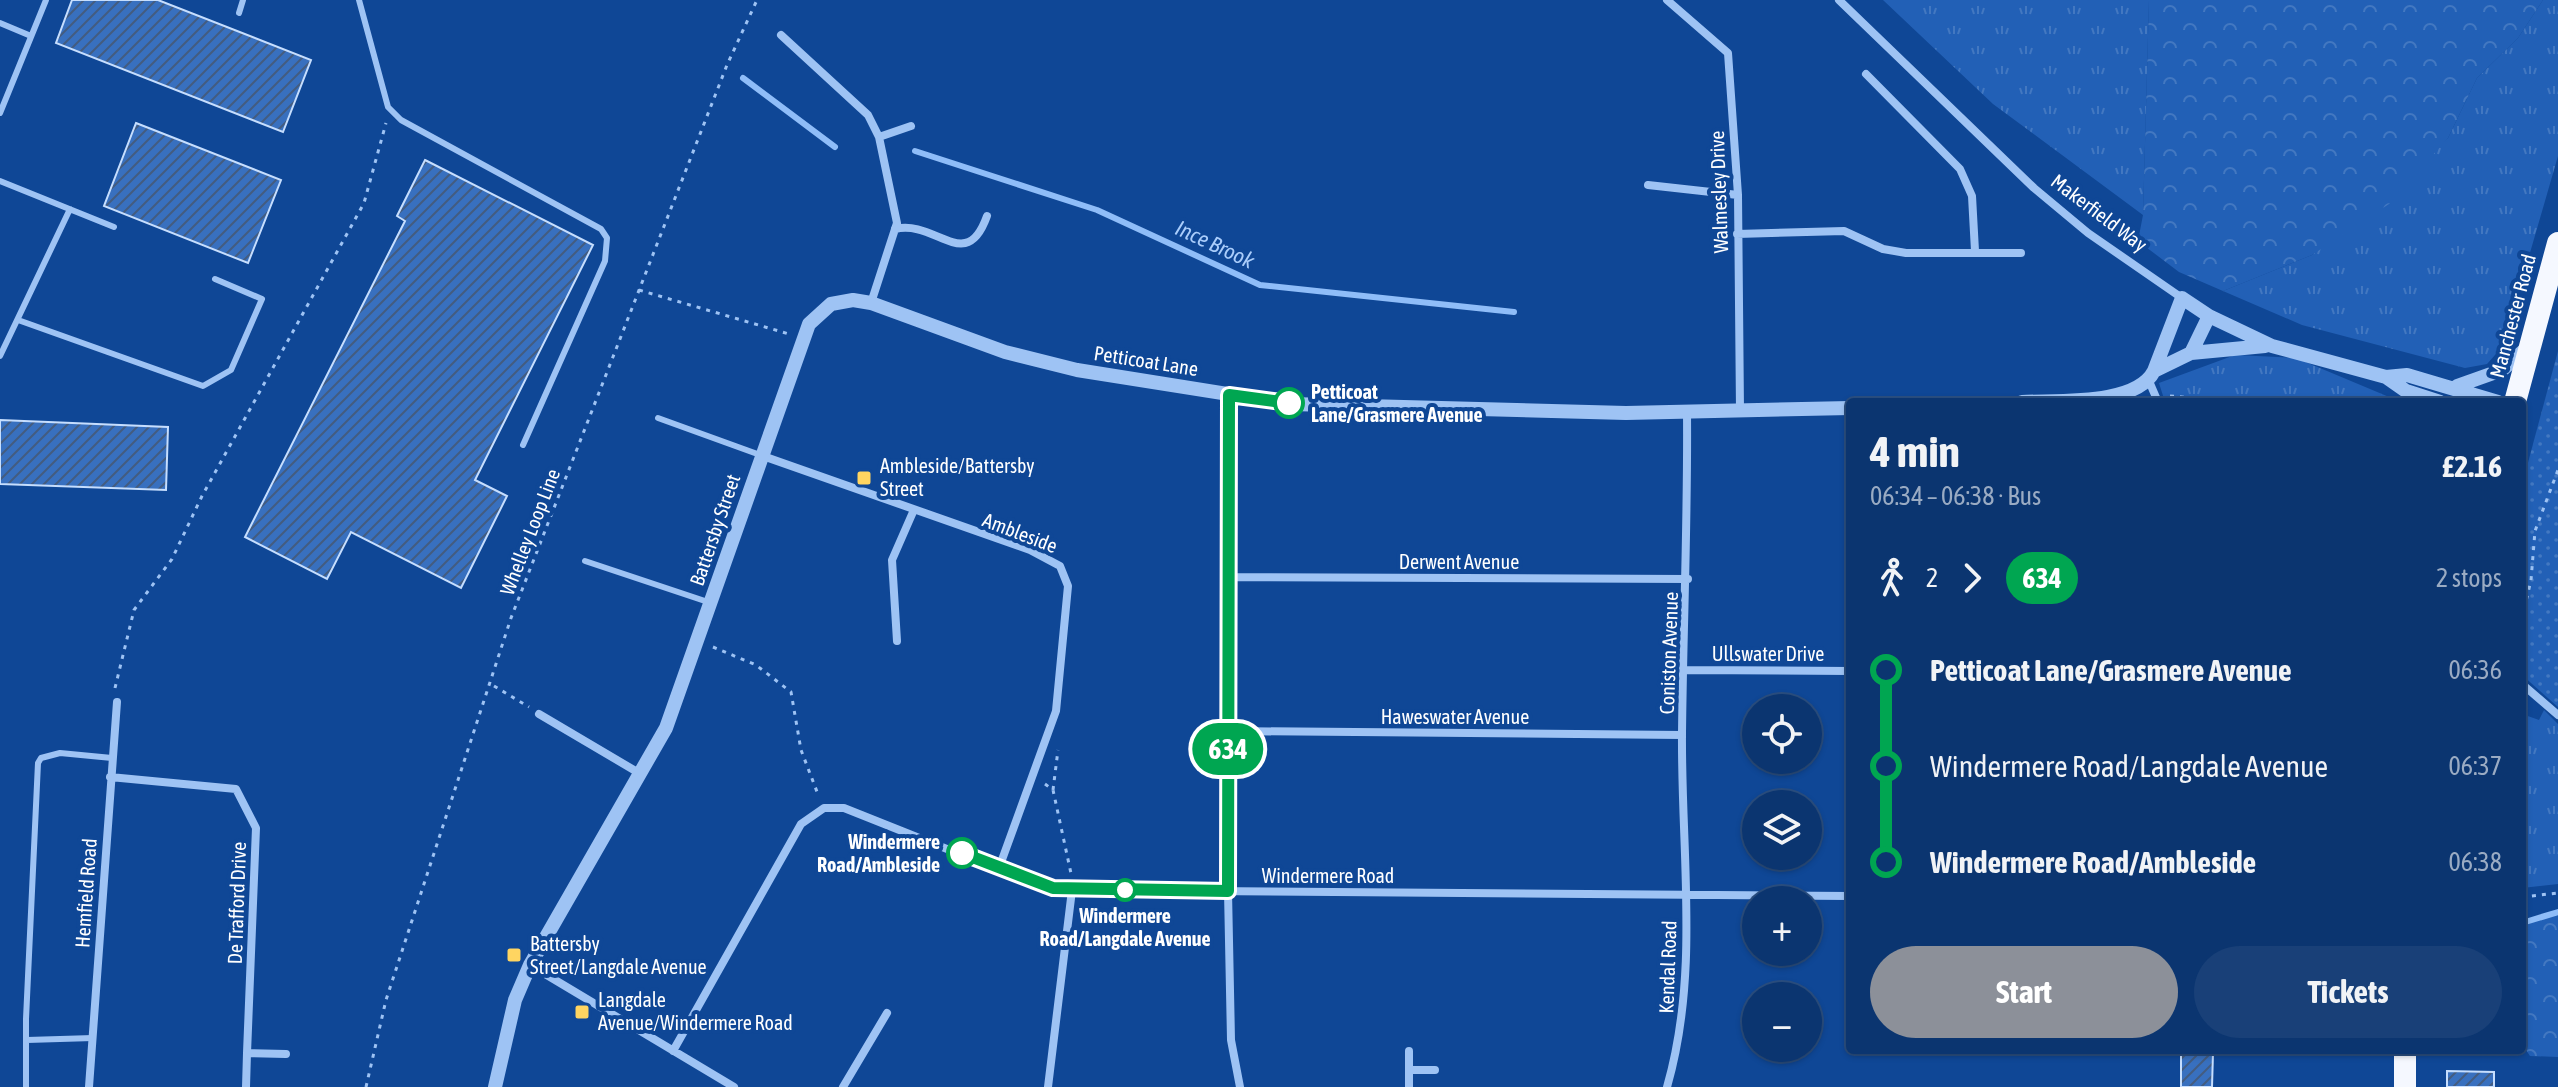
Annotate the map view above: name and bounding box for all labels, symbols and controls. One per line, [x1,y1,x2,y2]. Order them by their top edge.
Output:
street label: Walmesley Drive [1705,130,1732,254]
street label: Makerfield Way [2047,169,2152,256]
water label: Ince Brook [1171,214,1259,274]
street label: Manchester Road [2485,252,2540,380]
street label: Petticoat Lane [1092,341,1200,380]
place label: Petticoat Lane/Grasmere Avenue [1311,380,1483,426]
marker: Petticoat Lane/Grasmere Avenue [1274,388,1304,418]
text: 4 min [1870,426,1960,476]
text: £2.16 [2442,449,2502,483]
place label: Ambleside/Battersby Street [880,454,1035,500]
street label: Whelley Loop Line [495,465,564,598]
marker: Ambleside/Battersby Street [855,469,873,487]
street label: Battersby Street [685,471,744,589]
text: 06:34 – 06:38 · Bus [1870,481,2041,511]
street label: Ambleside [980,508,1061,557]
street label: Derwent Avenue [1399,550,1519,573]
icon: walk [1870,556,1914,600]
icon: forward [1950,556,1994,600]
text: 634 [2022,562,2062,594]
text: 2 [1926,563,1938,593]
text: 2 stops [2436,563,2502,593]
street label: Coniston Avenue [1655,591,1682,715]
street label: Ullswater Drive [1712,642,1824,665]
text: Petticoat Lane/Grasmere Avenue [1930,653,2292,687]
text: 06:36 [2448,655,2502,685]
map controls [1742,694,1822,1062]
button: locate [1742,694,1822,774]
street label: Haweswater Avenue [1381,705,1529,728]
line badge: 634 [1182,723,1274,775]
text: 634 [1208,733,1248,765]
text: Windermere Road/Langdale Avenue [1930,749,2328,783]
text: 06:37 [2448,751,2502,781]
button: layers [1742,790,1822,870]
place label: Windermere Road/Ambleside [817,830,940,876]
street label: Hemfield Road [70,837,101,949]
marker: Windermere Road/Ambleside [947,838,977,868]
street label: De Trafford Drive [223,841,250,965]
text: Windermere Road/Ambleside [1930,845,2256,879]
text: 06:38 [2448,847,2502,877]
street label: Windermere Road [1262,864,1394,887]
marker: Windermere Road/Langdale Avenue [1114,879,1136,901]
button: + [1742,886,1822,966]
place label: Windermere Road/Langdale Avenue [1040,904,1210,950]
street label: Kendal Road [1654,920,1681,1014]
place label: Battersby Street/Langdale Avenue [530,932,707,978]
marker: Battersby Street/Langdale Avenue [505,946,523,964]
button: Start [1870,946,2178,1038]
button: Tickets [2194,946,2502,1038]
button: − [1742,982,1822,1062]
place label: Langdale Avenue/Windermere Road [598,988,793,1034]
marker: Langdale Avenue/Windermere Road [573,1003,591,1021]

